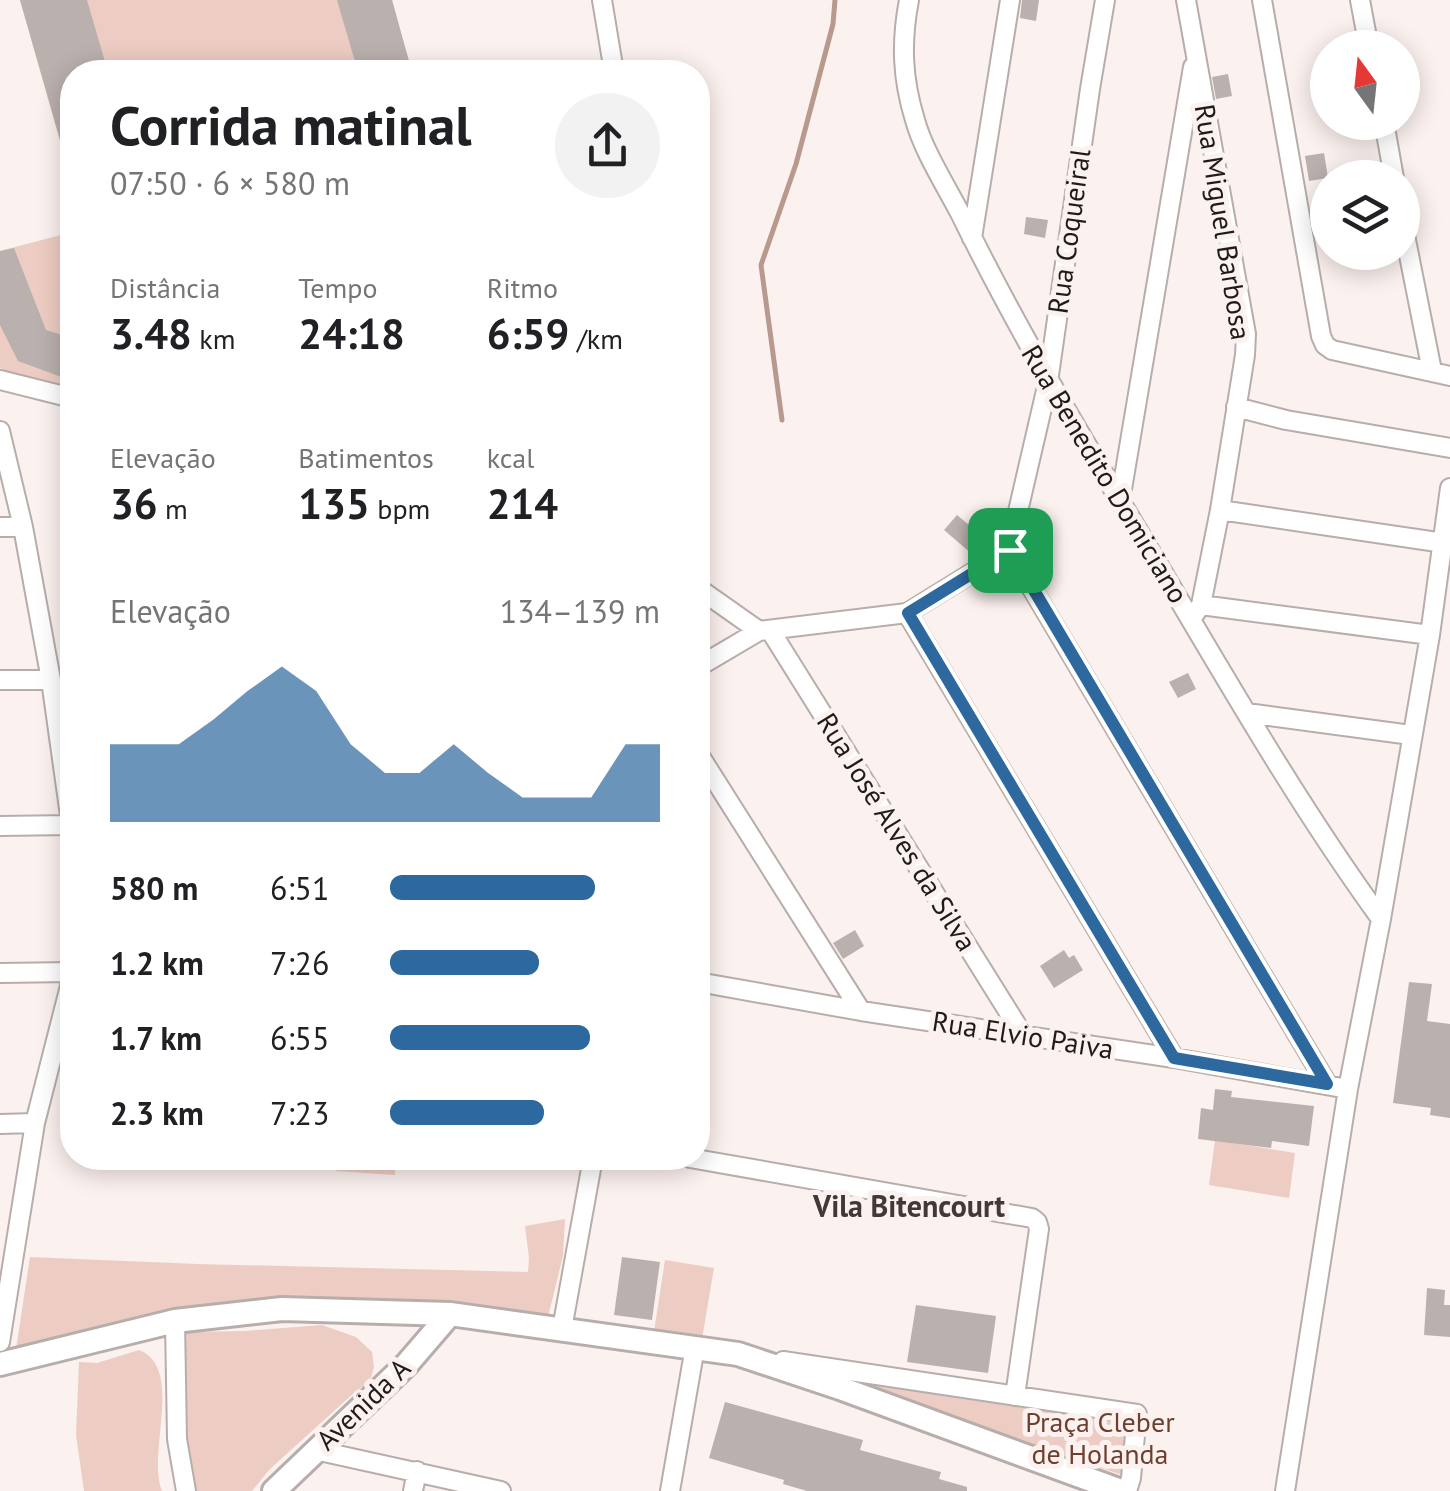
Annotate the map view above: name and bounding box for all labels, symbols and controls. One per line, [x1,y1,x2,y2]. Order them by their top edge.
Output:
north arrow [1310,30,1420,140]
map controls [1310,30,1420,270]
text: Corrida matinal [110,89,472,160]
button: share [555,93,660,198]
street label: Rua Miguel Barbosa [1187,101,1260,342]
street label: Rua Coqueiral [1039,146,1098,316]
button: layers [1310,160,1420,270]
text: 07:50 · 6 × 580 m [110,162,350,204]
text: Distância [110,269,220,306]
text: Tempo [298,269,377,306]
text: Ritmo [487,269,558,306]
text: 3.48 [110,306,192,361]
text: 24:18 [298,306,405,361]
text: 6:59 [487,306,569,361]
text: km [192,320,235,357]
text: /km [569,320,623,357]
street label: Rua Benedito Domiciano [1014,338,1197,610]
text: Elevação [110,439,216,476]
text: Batimentos [298,439,434,476]
text: kcal [487,439,534,476]
text: 36 [110,476,158,531]
text: 135 [298,476,370,531]
text: 214 [487,476,558,531]
text: m [158,490,188,527]
text: bpm [370,490,430,527]
pin [968,508,1053,593]
icon: arrive [983,523,1038,578]
text: Elevação [110,590,231,632]
text: 134–139 m [500,590,660,632]
street label: Rua José Alves da Silva [809,706,986,958]
text: 580 m [110,867,198,909]
text: 6:51 [270,867,329,909]
text: 1.2 km [110,942,204,984]
text: 7:26 [270,942,329,984]
street label: Rua Elvio Paiva [930,1002,1116,1067]
text: 1.7 km [110,1017,202,1059]
text: 6:55 [270,1017,329,1059]
text: 2.3 km [110,1092,204,1134]
text: 7:23 [270,1092,329,1134]
district label: Vila Bitencourt [812,1186,1005,1225]
street label: Avenida A [308,1349,418,1458]
park label: Praça Cleber de Holanda [1025,1403,1175,1472]

